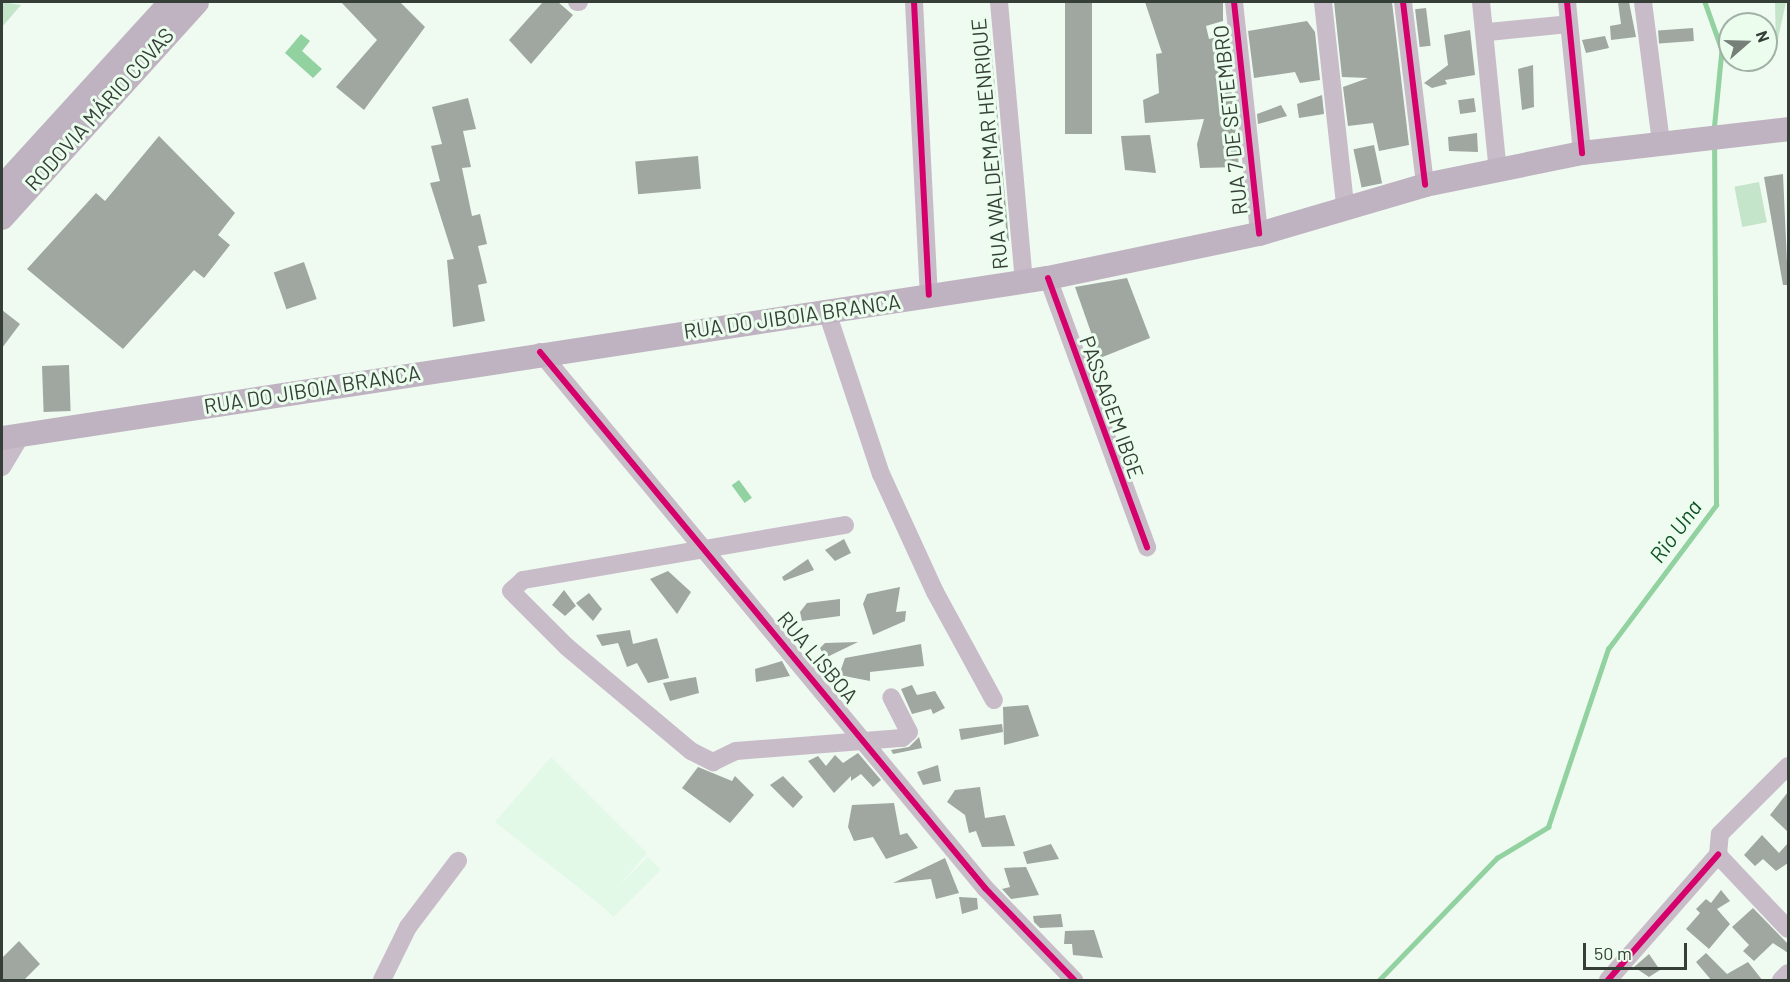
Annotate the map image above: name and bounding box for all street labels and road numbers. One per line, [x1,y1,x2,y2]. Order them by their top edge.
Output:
street label: RUA WALDEMAR HENRIQUE [965,17,1013,271]
street label: RODOVIA MÁRIO COVAS [19,22,179,196]
street label: RUA 7 DE SETEMBRO [1207,24,1253,216]
street label: RUA DO JIBOIA BRANCA [682,288,902,344]
street label: PASSAGEM IBGE [1075,332,1149,482]
street label: RUA DO JIBOIA BRANCA [202,359,422,419]
street label: RUA LISBOA [772,606,864,708]

